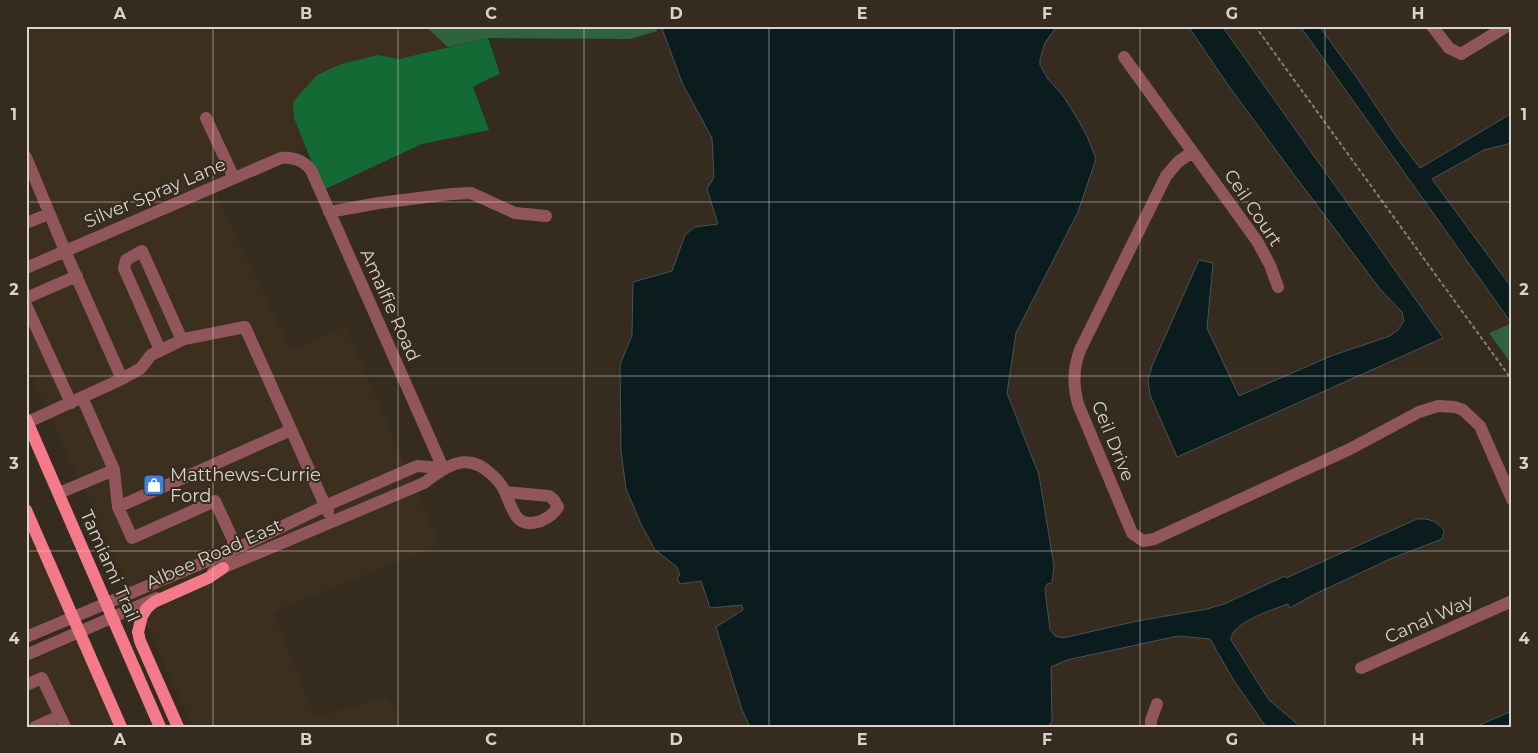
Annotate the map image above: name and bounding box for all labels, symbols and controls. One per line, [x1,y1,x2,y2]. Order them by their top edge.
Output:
text: A [113,4,127,23]
text: B [300,4,312,23]
text: C [485,4,497,23]
text: D [669,4,683,23]
text: E [857,4,867,23]
text: F [1042,4,1052,23]
text: G [1226,4,1238,23]
text: H [1412,4,1424,23]
text: 1 [11,105,17,124]
text: 1 [1521,105,1527,124]
street label: Silver Spray Lane [81,153,229,233]
street label: Ceil Court [1219,165,1287,251]
street label: Amalfie Road [355,245,425,365]
text: 2 [9,280,19,299]
text: 2 [1519,280,1529,299]
street label: Ceil Drive [1087,398,1139,485]
text: 3 [8,454,19,473]
text: 3 [1518,454,1529,473]
place label: Matthews-Currie Ford [170,464,321,507]
shop icon: Matthews-Currie Ford [142,473,166,497]
street label: Tamiami Trail [75,506,145,626]
street label: Albee Road East [142,514,286,594]
street label: Canal Way [1381,590,1477,648]
text: 4 [8,629,20,648]
text: 4 [1518,629,1530,648]
text: A [113,730,127,749]
text: B [300,730,312,749]
text: C [485,730,497,749]
text: D [669,730,683,749]
text: E [857,730,867,749]
text: F [1042,730,1052,749]
text: G [1226,730,1238,749]
text: H [1412,730,1424,749]

